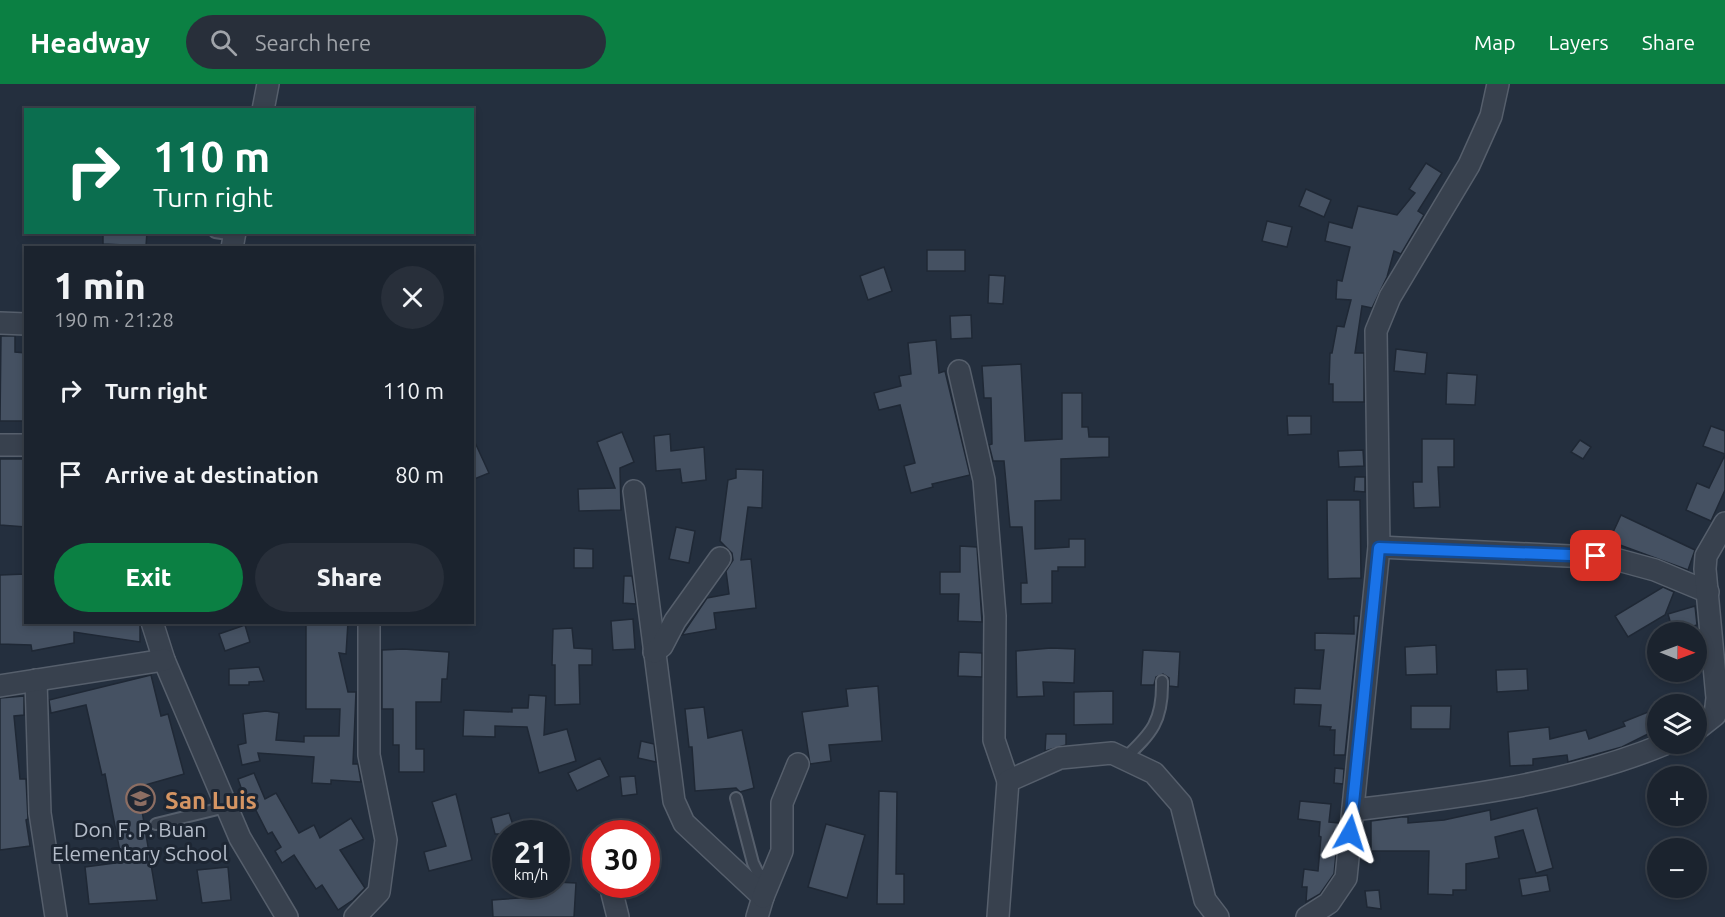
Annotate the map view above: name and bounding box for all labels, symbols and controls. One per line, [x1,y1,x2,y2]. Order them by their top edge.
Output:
search box [186,15,606,69]
icon: search [207,26,240,59]
text: Headway [30,27,150,58]
text: Search here [255,30,371,55]
text: Map [1474,30,1515,54]
text: Layers [1548,30,1609,54]
text: Share [1642,30,1695,54]
icon: right [54,132,132,210]
text: 110 m [153,133,270,180]
text: Turn right [153,182,273,212]
text: 1 min [54,265,146,306]
button: close [381,266,444,329]
text: 190 m · 21:28 [54,308,174,331]
icon: right [54,374,87,407]
text: Turn right [105,378,207,403]
text: 110 m [383,378,444,403]
icon: arrive [54,458,87,491]
text: Arrive at destination [105,462,319,487]
text: 80 m [395,462,444,487]
pin [1570,530,1621,581]
icon: arrive [1579,539,1612,572]
button: Exit [54,543,243,612]
button: Share [255,543,444,612]
north arrow [1647,622,1707,682]
map controls [1647,622,1707,898]
button: layers [1647,694,1707,754]
button: + [1647,766,1707,826]
school or university icon: Don F. P. Buan Elementary School [124,783,156,815]
district label: San Luis [165,787,257,814]
position arrow [1318,801,1382,865]
place label: Don F. P. Buan Elementary School [52,817,228,865]
speed limit sign: 30 [582,820,660,898]
text: 21 [514,835,548,869]
button: − [1647,838,1707,898]
text: km/h [514,866,548,883]

